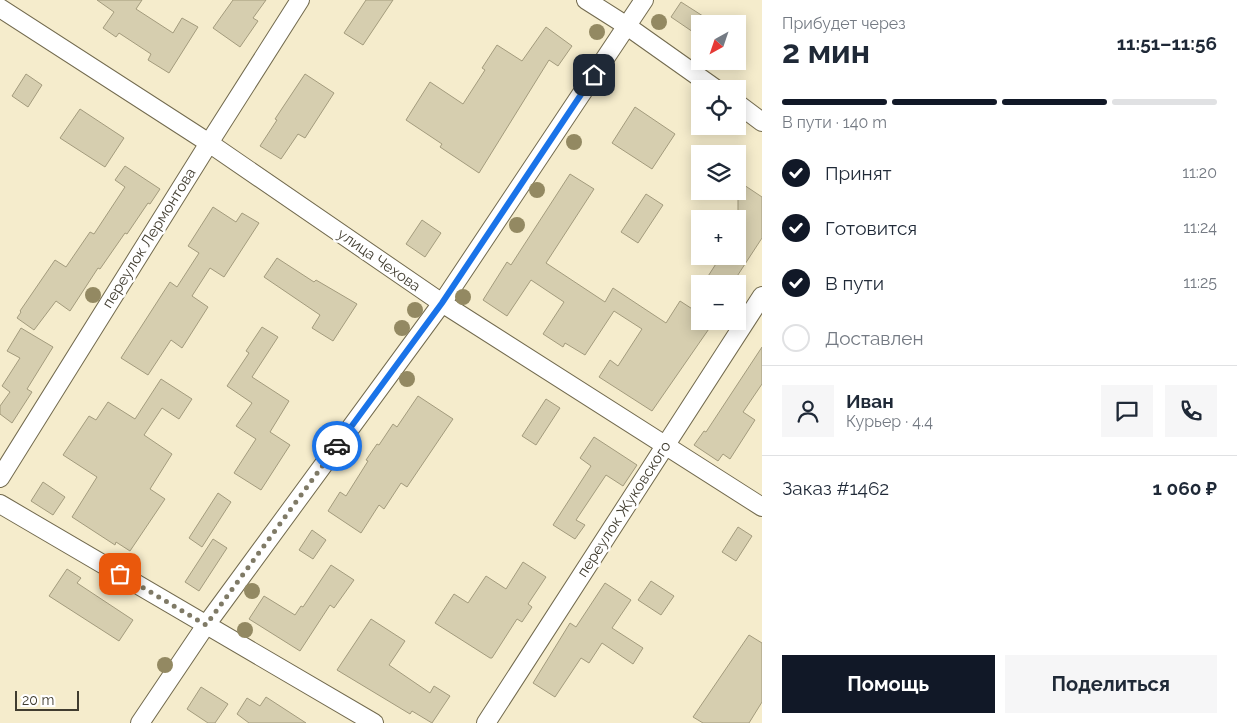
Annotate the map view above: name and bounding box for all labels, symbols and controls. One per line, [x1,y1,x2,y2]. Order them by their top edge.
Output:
text: Прибудет через [782,14,906,33]
north arrow [691,15,746,70]
map controls [691,15,746,330]
text: 11:51–11:56 [1117,32,1217,54]
text: 2 мин [782,33,870,70]
pin [573,54,615,96]
icon: home [580,61,608,89]
button: locate [691,80,746,135]
text: В пути · 140 m [782,113,887,132]
button: layers [691,145,746,200]
icon: check [782,159,810,187]
text: Принят [825,162,892,184]
text: 11:20 [1182,163,1217,182]
street label: переулок Лермонтова [98,165,200,311]
button: + [691,210,746,265]
icon: check [782,214,810,242]
text: Готовится [825,217,917,239]
text: 11:24 [1183,218,1217,237]
street label: улица Чехова [334,225,424,295]
icon: check [782,269,810,297]
text: В пути [825,272,884,294]
text: 11:25 [1183,273,1217,292]
button: − [691,275,746,330]
text: Доставлен [825,327,924,349]
button: person [782,385,834,437]
button: chat [1101,385,1153,437]
button: phone [1165,385,1217,437]
text: Иван [846,390,894,412]
text: Курьер · 4.4 [846,412,933,431]
courier [312,421,362,471]
icon: car [323,432,351,460]
street label: переулок Жуковского [573,438,675,580]
text: Заказ #1462 [782,477,889,499]
text: 1 060 ₽ [1153,477,1217,499]
pin [99,553,141,595]
icon: bag [106,560,134,588]
button: Помощь [782,655,995,713]
button: Поделиться [1005,655,1217,713]
scale bar [15,688,79,711]
text: 20 m [22,692,54,708]

